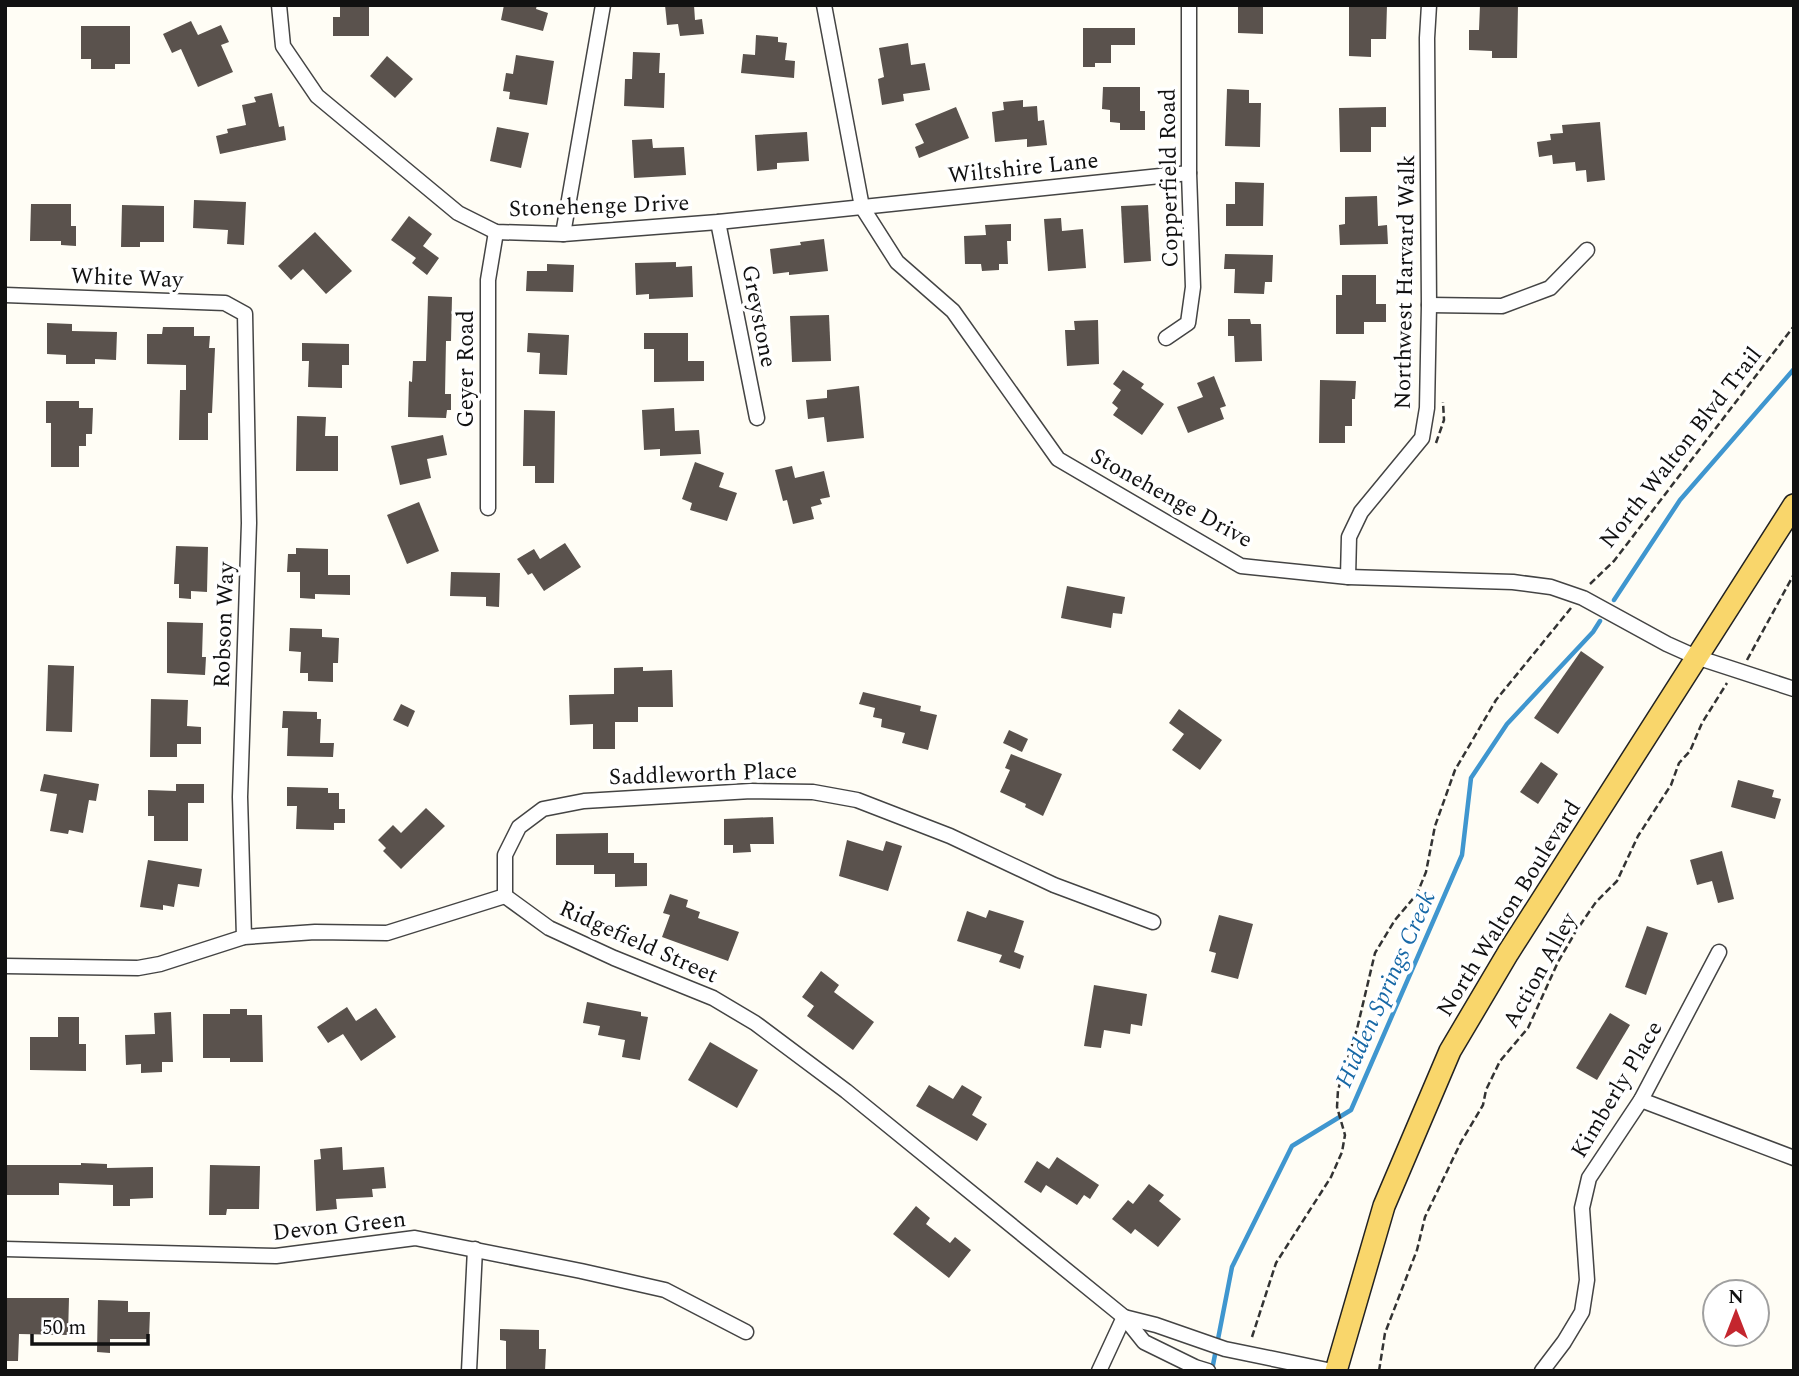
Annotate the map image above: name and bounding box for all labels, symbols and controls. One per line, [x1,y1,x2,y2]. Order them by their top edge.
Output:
street label: Copperfield Road [1150,88,1189,268]
street label: Wiltshire Lane [946,143,1100,194]
street label: Northwest Harvard Walk [1386,154,1425,410]
street label: Stonehenge Drive [508,186,690,227]
street label: White Way [70,259,185,298]
street label: Greystone [731,262,786,371]
street label: Geyer Road [449,310,484,428]
street label: North Walton Blvd Trail [1591,340,1771,556]
street label: Stonehenge Drive [1084,439,1259,557]
street label: Robson Way [205,560,244,689]
street label: Saddleworth Place [608,754,798,795]
street label: North Walton Boulevard [1428,794,1590,1024]
water label: Hidden Springs Creek [1326,885,1445,1094]
street label: Ridgefield Street [553,892,723,993]
street label: Action Alley [1494,906,1587,1035]
street label: Kimberly Place [1562,1014,1672,1165]
street label: Devon Green [271,1202,408,1251]
north arrow [1701,1278,1771,1348]
text: N [1728,1283,1744,1312]
scale bar [32,1302,147,1346]
text: 50 m [42,1312,86,1344]

